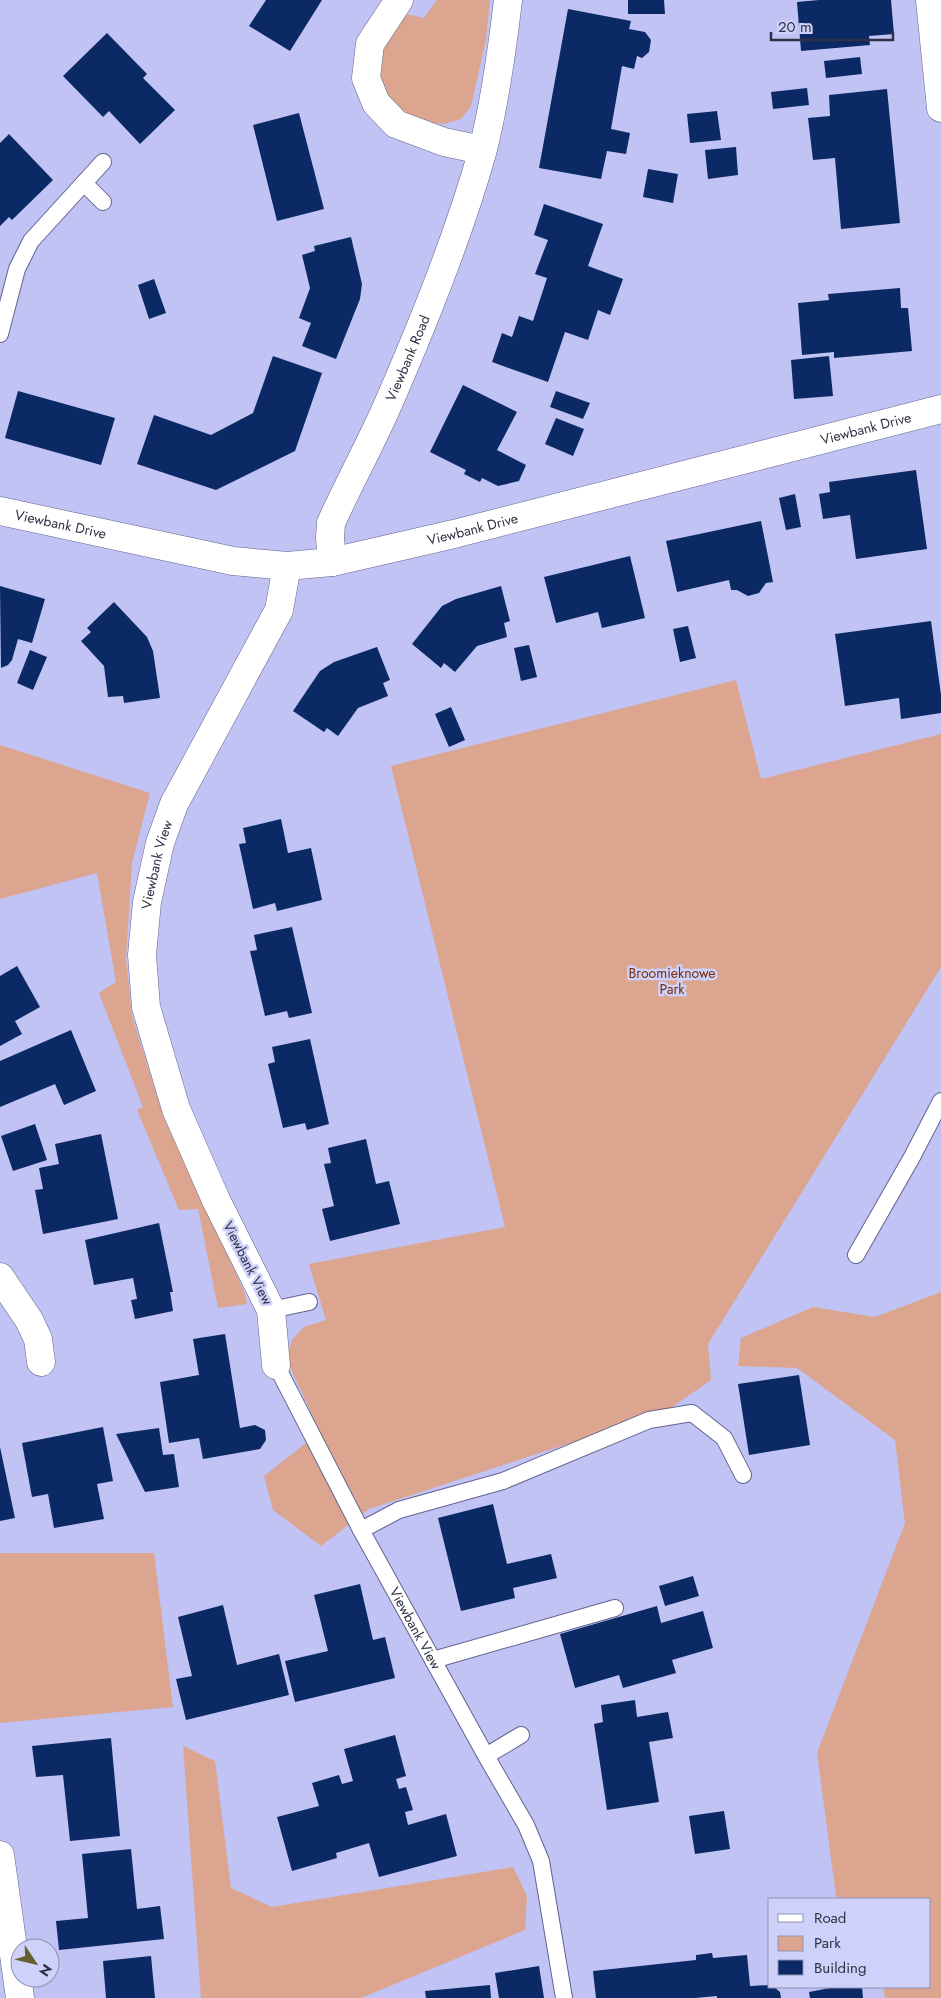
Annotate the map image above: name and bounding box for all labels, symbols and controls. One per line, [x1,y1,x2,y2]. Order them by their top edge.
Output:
scale bar [771,10,894,42]
text: 20 m [778,16,812,38]
street label: Viewbank Road [380,312,435,404]
street label: Viewbank Drive [818,407,913,450]
street label: Viewbank Drive [13,504,108,544]
street label: Viewbank Drive [425,508,520,550]
street label: Viewbank View [136,817,178,910]
park label: Broomieknowe Park [629,963,715,999]
street label: Viewbank View [218,1218,278,1309]
street label: Viewbank View [385,1584,446,1674]
legend [768,1898,931,1988]
text: Road [814,1907,846,1929]
text: Park [814,1932,841,1954]
north arrow [10,1938,60,1988]
text: Building [814,1957,866,1979]
text: N [34,1960,57,1981]

